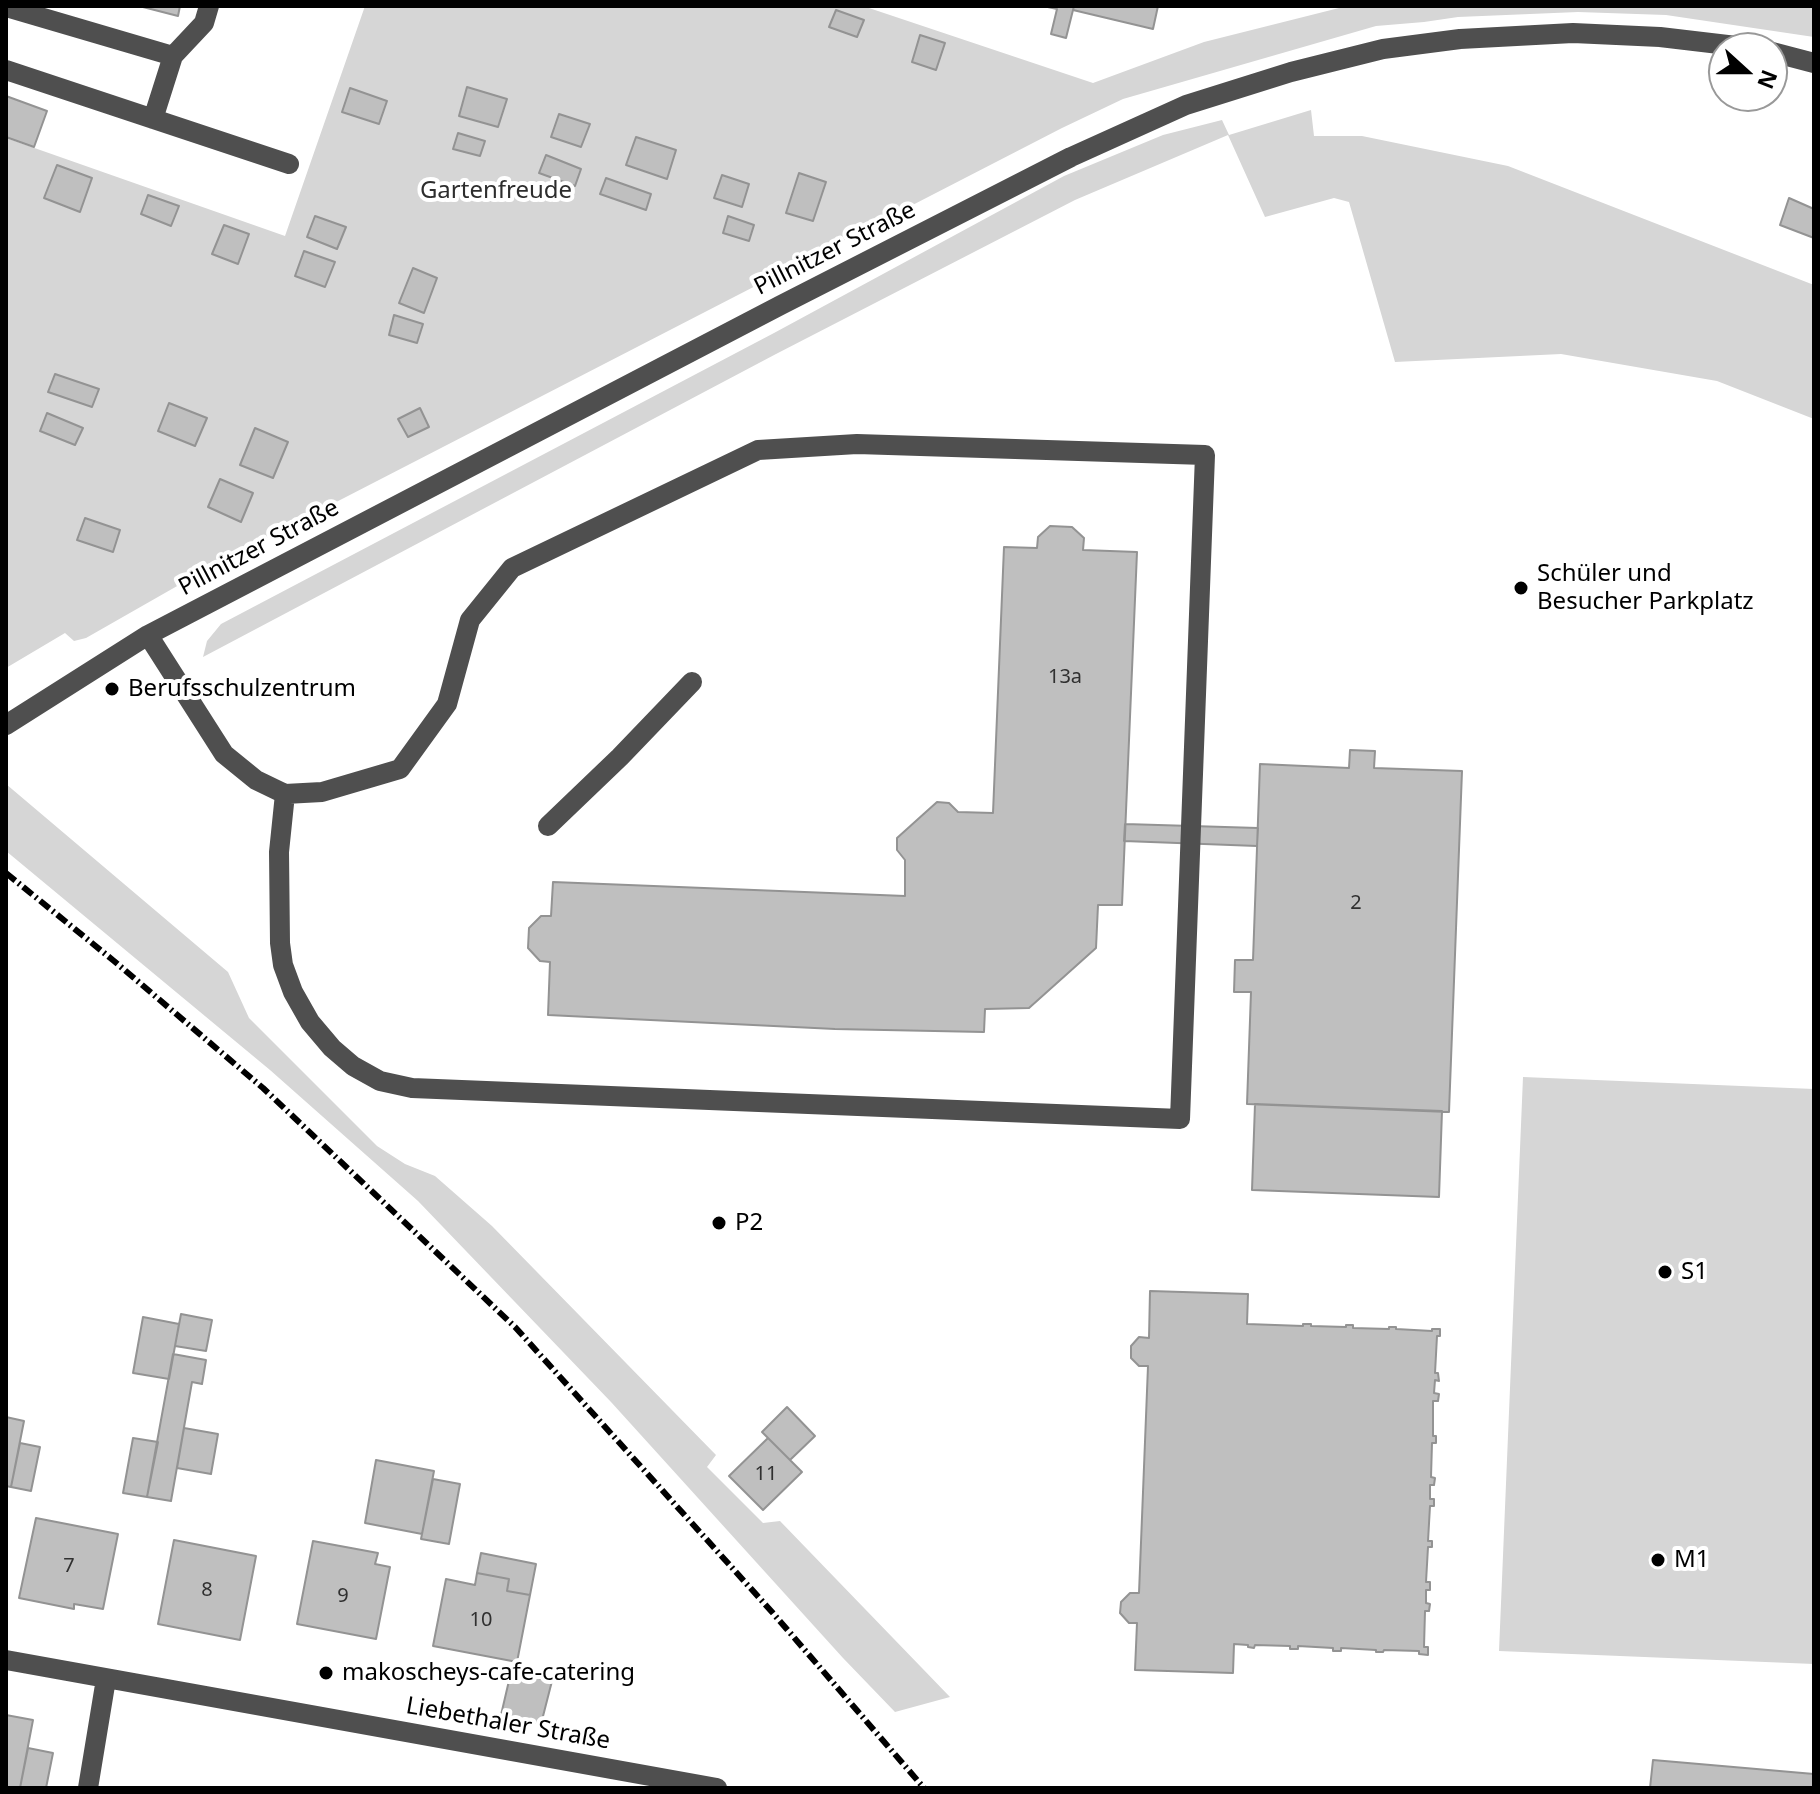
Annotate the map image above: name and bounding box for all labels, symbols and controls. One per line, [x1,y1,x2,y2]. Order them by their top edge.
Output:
north arrow [1708,32,1788,112]
text: N [1751,66,1786,94]
park label: Gartenfreude [420,177,572,205]
street label: Pillnitzer Straße [750,196,920,302]
street label: Pillnitzer Straße [174,494,344,602]
place label: Schüler und Besucher Parkplatz [1537,560,1754,616]
marker: Schüler und Besucher Parkplatz [1512,579,1530,597]
house number: 13a [1048,665,1082,689]
place label: Berufsschulzentrum [128,675,356,703]
marker: Berufsschulzentrum [103,680,121,698]
house number: 2 [1350,891,1362,915]
place label: P2 [735,1209,763,1237]
marker: P2 [710,1214,728,1232]
place label: S1 [1681,1258,1708,1286]
marker: S1 [1656,1263,1674,1281]
house number: 11 [755,1462,777,1486]
place label: M1 [1674,1546,1709,1574]
marker: M1 [1649,1551,1667,1569]
house number: 7 [63,1554,75,1578]
house number: 8 [201,1578,213,1602]
house number: 9 [337,1584,349,1608]
house number: 10 [470,1608,492,1632]
place label: makoscheys-cafe-catering [342,1659,635,1687]
marker: makoscheys-cafe-catering [317,1664,335,1682]
street label: Liebethaler Straße [404,1692,612,1756]

